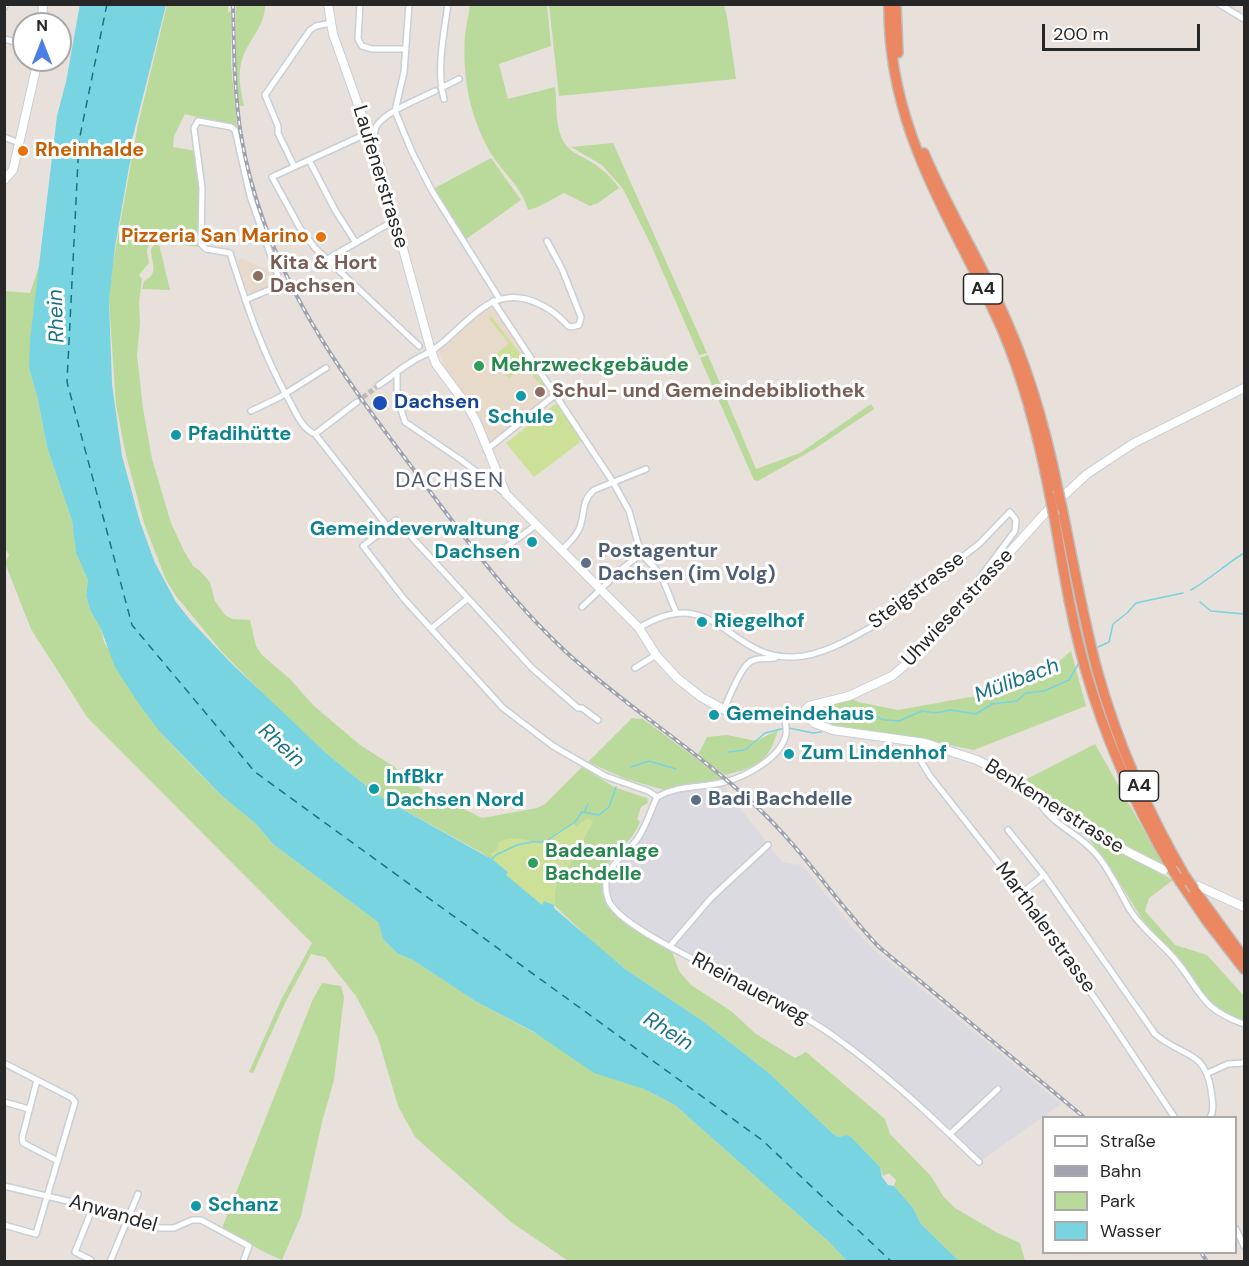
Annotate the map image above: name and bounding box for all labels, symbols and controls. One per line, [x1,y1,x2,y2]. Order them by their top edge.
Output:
north arrow [12,12,72,72]
scale bar [1045,12,1202,50]
text: N [36,15,48,36]
text: 200 m [1053,22,1109,46]
street label: Laufenerstrasse [347,103,413,251]
place label: Rheinhalde [35,139,144,163]
marker: Rheinhalde [16,144,30,158]
place label: Pizzeria San Marino [121,225,309,249]
marker: Pizzeria San Marino [314,230,328,244]
place label: Kita & Hort Dachsen [270,252,377,299]
marker: Kita & Hort Dachsen [251,269,265,283]
road number: A4 [964,274,1002,304]
water label: Rhein [43,289,71,343]
place label: Mehrzweckgebäude [491,354,689,378]
marker: Mehrzweckgebäude [472,359,486,373]
place label: Schul- und Gemeindebibliothek [552,380,865,404]
marker: Schul- und Gemeindebibliothek [533,385,547,399]
marker: Schule [514,389,528,403]
place label: Dachsen [394,391,479,415]
marker: Dachsen [371,394,389,412]
place label: Schule [488,406,554,430]
place label: Pfadihütte [188,423,291,447]
marker: Pfadihütte [169,428,183,442]
district label: DACHSEN [395,468,505,494]
place label: Gemeindeverwaltung Dachsen [310,518,520,565]
marker: Gemeindeverwaltung Dachsen [525,535,539,549]
place label: Postagentur Dachsen (im Volg) [598,540,776,587]
street label: Uhwieserstrasse [897,544,1019,672]
street label: Steigstrasse [864,547,970,635]
marker: Postagentur Dachsen (im Volg) [579,556,593,570]
place label: Riegelhof [714,610,805,634]
marker: Riegelhof [695,615,709,629]
water label: Mülibach [971,653,1063,709]
place label: Gemeindehaus [726,703,874,727]
marker: Gemeindehaus [707,708,721,722]
water label: Rhein [253,719,309,773]
place label: Zum Lindenhof [801,742,947,766]
marker: Zum Lindenhof [782,747,796,761]
street label: Benkemerstrasse [980,755,1128,859]
place label: InfBkr Dachsen Nord [386,766,524,813]
road number: A4 [1120,771,1158,801]
marker: InfBkr Dachsen Nord [367,782,381,796]
place label: Badi Bachdelle [708,788,853,812]
marker: Badi Bachdelle [689,793,703,807]
place label: Badeanlage Bachdelle [545,840,659,887]
marker: Badeanlage Bachdelle [526,856,540,870]
street label: Marthalerstrasse [990,858,1100,998]
street label: Rheinauerweg [687,948,813,1030]
water label: Rhein [639,1007,697,1057]
legend [1042,1116,1237,1254]
text: Straße [1100,1129,1156,1153]
text: Bahn [1100,1159,1141,1183]
text: Park [1100,1189,1136,1213]
street label: Anwandel [66,1190,160,1238]
place label: Schanz [208,1194,278,1218]
marker: Schanz [189,1199,203,1213]
text: Wasser [1100,1219,1161,1243]

